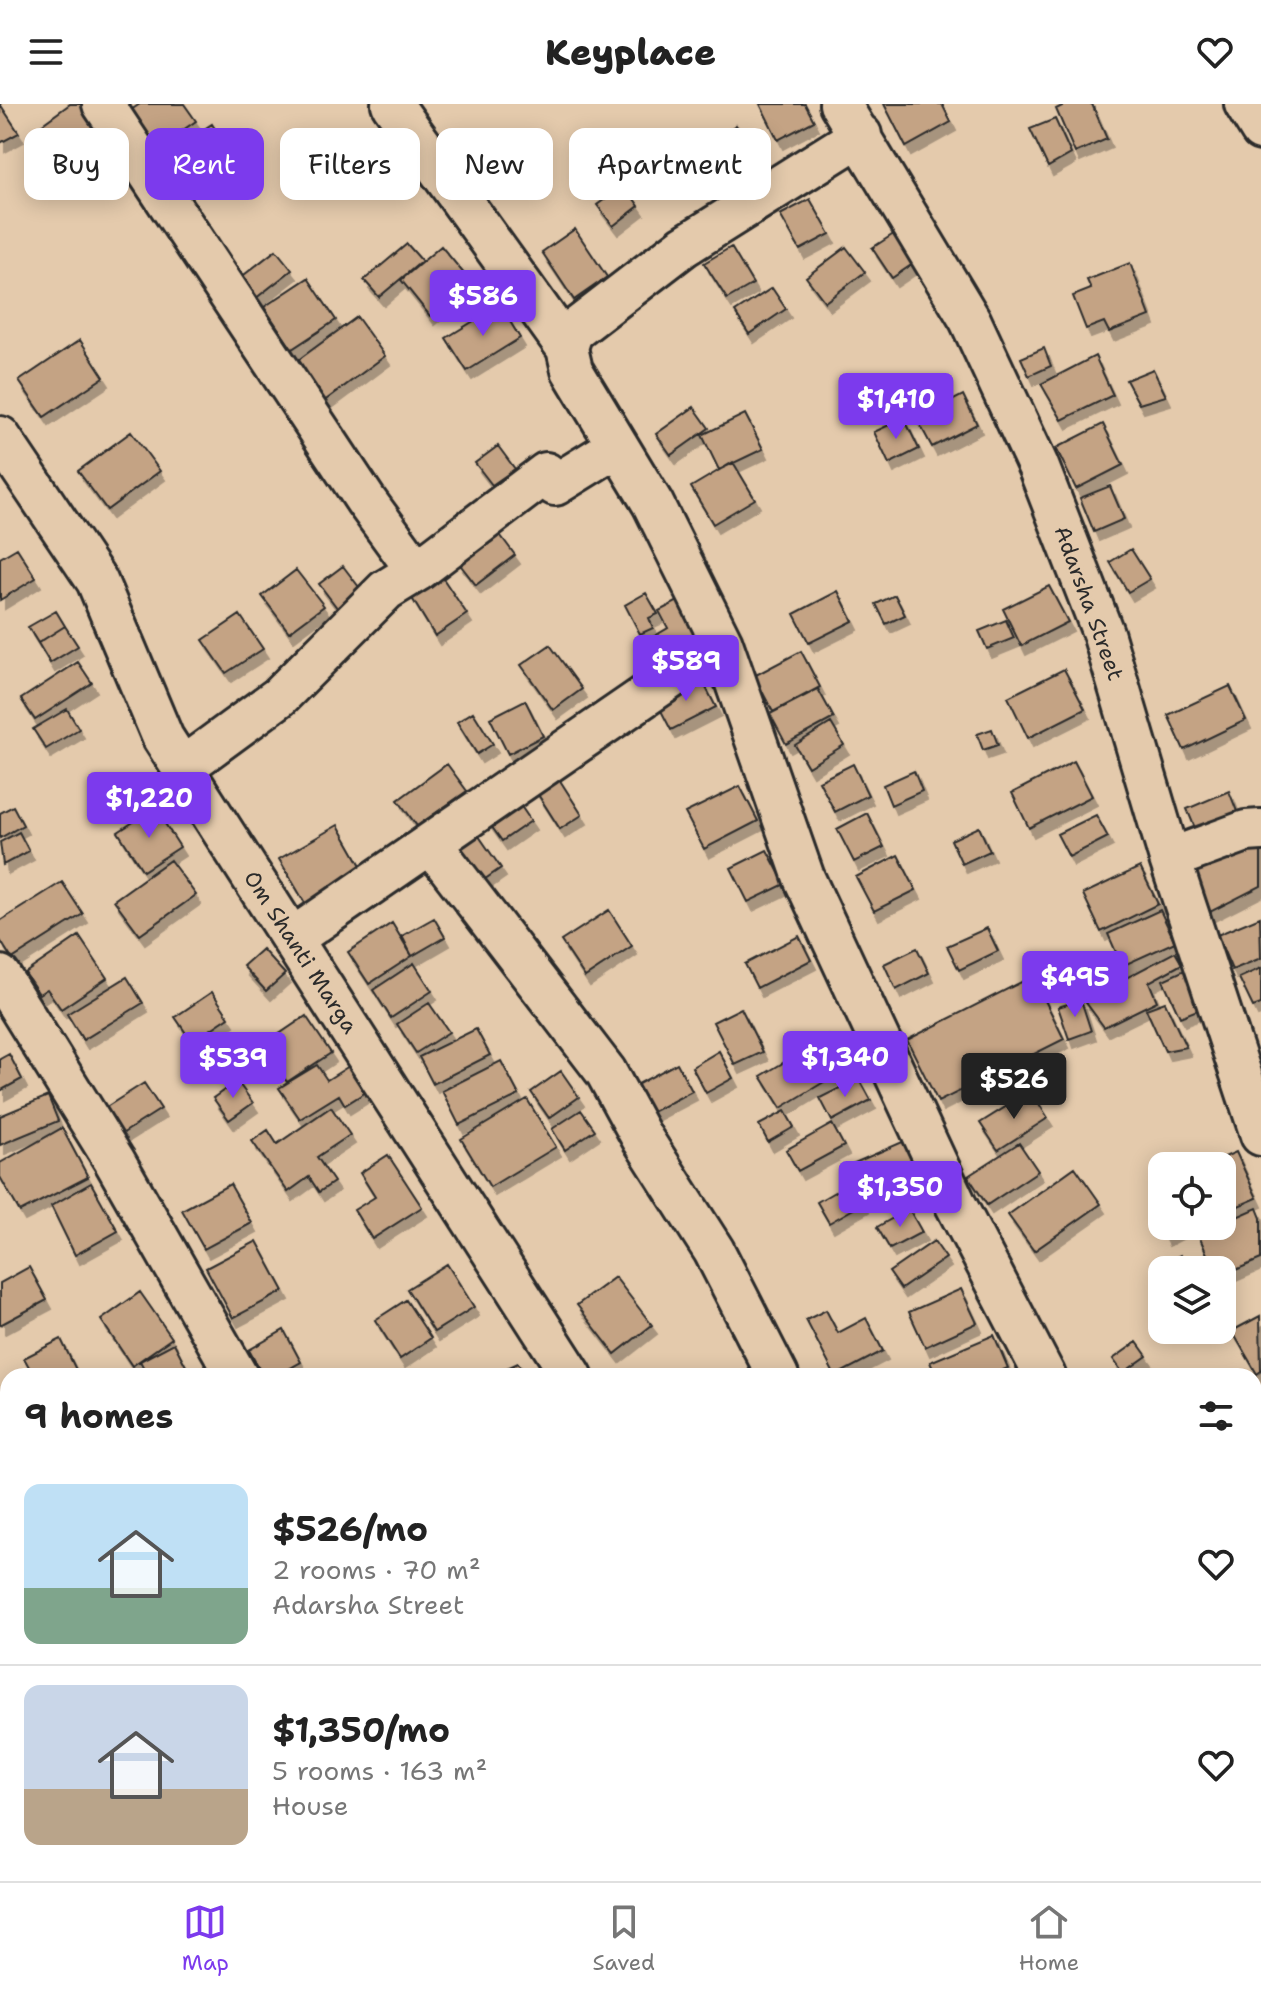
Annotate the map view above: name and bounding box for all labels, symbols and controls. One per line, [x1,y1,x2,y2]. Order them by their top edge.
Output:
text: Keyplace [545,28,716,77]
icon: menu [24,30,68,74]
icon: heart [1193,30,1237,74]
chip: Buy [24,128,129,200]
chip: Rent [145,128,264,200]
chip: Filters [280,128,420,200]
chip: New [436,128,553,200]
chip: Apartment [569,128,771,200]
pin: $586 [436,270,530,338]
text: $586 [448,278,518,313]
pin: $1,410 [831,373,961,441]
text: $1,410 [856,381,936,416]
street label: Adarsha Street [1048,522,1130,684]
pin: $589 [639,635,733,703]
text: $589 [651,643,721,678]
pin: $1,220 [84,772,214,840]
text: $1,220 [105,780,193,815]
street label: Om Shanti Marga [237,865,365,1039]
pin: $495 [1028,951,1122,1019]
text: $495 [1040,959,1110,994]
pin: $1,340 [780,1031,910,1099]
pin: $539 [186,1032,280,1100]
text: $1,340 [801,1039,889,1074]
text: $539 [198,1040,268,1075]
pin: $526 [967,1053,1061,1121]
text: $526 [979,1061,1049,1096]
map controls [1148,1152,1236,1344]
button: locate [1148,1152,1236,1240]
pin: $1,350 [835,1161,965,1229]
text: $1,350 [857,1169,943,1204]
button: layers [1148,1256,1236,1344]
text: 9 homes [24,1393,173,1439]
icon: filters [1194,1394,1238,1438]
text: $526/mo [272,1506,428,1552]
icon: home [88,1516,184,1612]
icon: heart [1194,1542,1238,1586]
text: 2 rooms · 70 m² [272,1552,481,1587]
text: Adarsha Street [272,1587,464,1622]
text: $1,350/mo [272,1707,450,1753]
icon: home [88,1717,184,1813]
icon: heart [1194,1743,1238,1787]
text: 5 rooms · 163 m² [272,1753,487,1788]
text: House [272,1788,348,1823]
tab: Map [182,1900,229,1977]
tab: Saved [593,1900,655,1977]
tab: Home [1019,1900,1079,1977]

